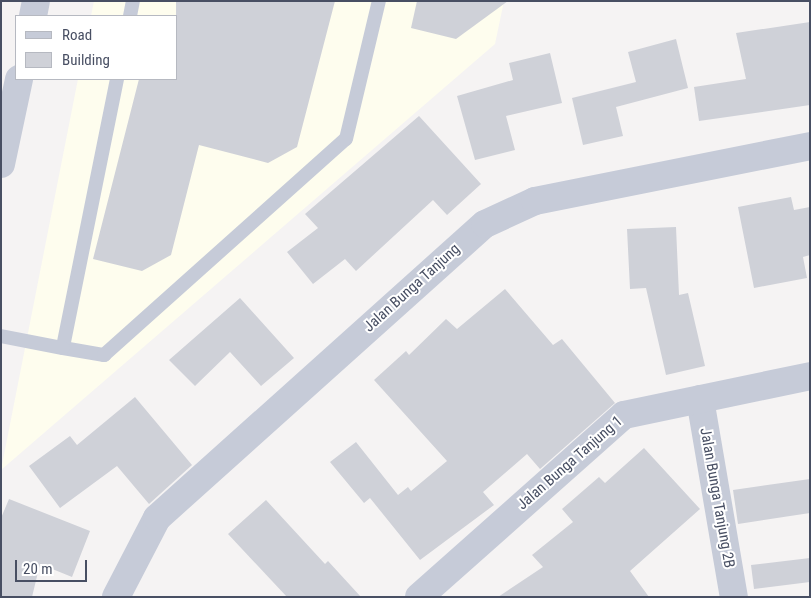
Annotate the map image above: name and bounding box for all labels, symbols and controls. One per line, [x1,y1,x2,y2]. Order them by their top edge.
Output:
legend [15,15,178,80]
text: Road [62,26,92,44]
text: Building [62,51,110,69]
street label: Jalan Bunga Tanjung [360,240,464,336]
street label: Jalan Bunga Tanjung 1 [514,412,626,514]
street label: Jalan Bunga Tanjung 2B [696,426,738,570]
scale bar [18,550,90,582]
text: 20 m [23,560,53,578]

